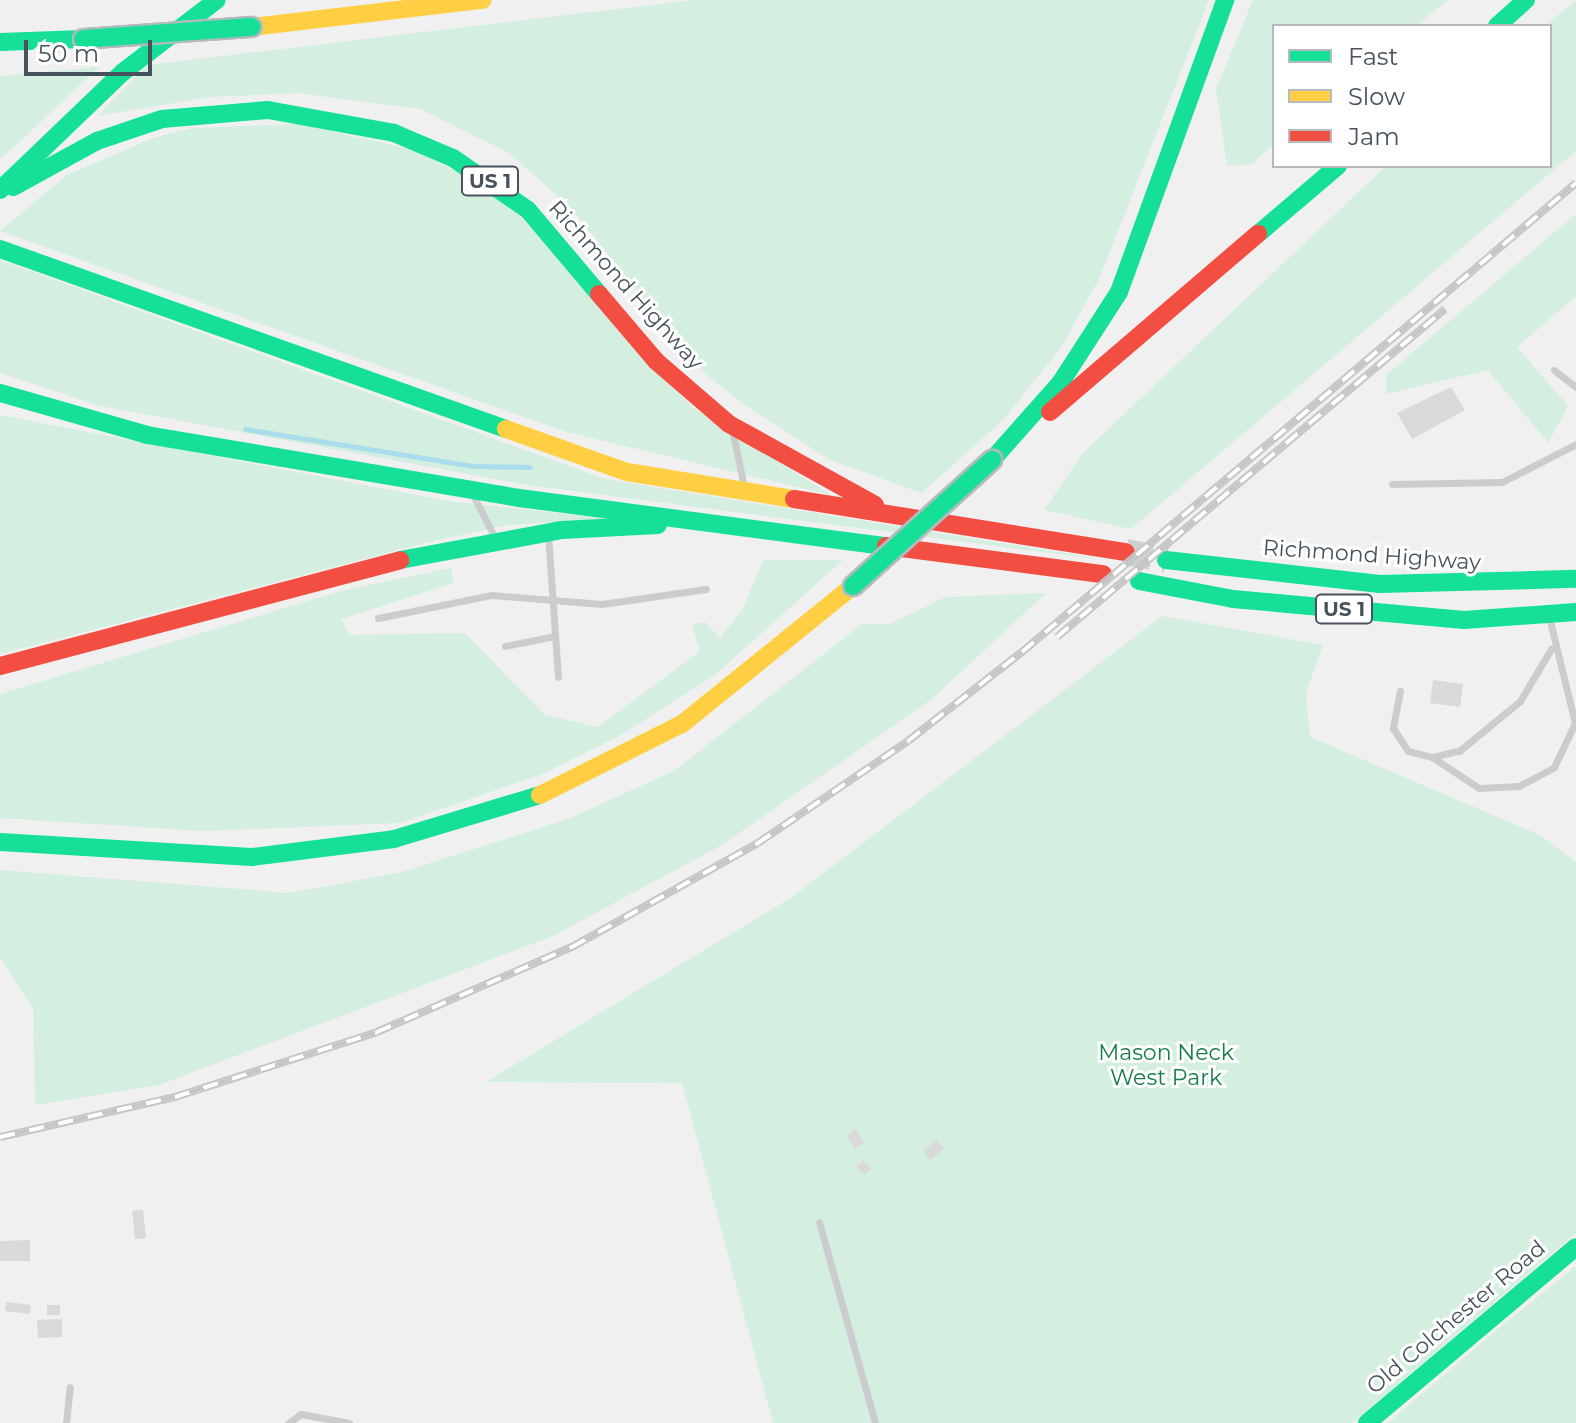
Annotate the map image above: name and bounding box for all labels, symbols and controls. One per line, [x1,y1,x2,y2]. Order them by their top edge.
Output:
scale bar [28,24,156,74]
legend [1272,24,1552,168]
text: 50 m [38,39,99,68]
text: Fast [1348,42,1398,71]
text: Slow [1348,82,1405,111]
text: Jam [1348,122,1400,151]
road number: US 1 [460,165,520,197]
street label: Richmond Highway [543,195,709,375]
street label: Richmond Highway [1262,534,1482,576]
road number: US 1 [1314,593,1374,625]
park label: Mason Neck West Park [1098,1039,1234,1090]
street label: Old Colchester Road [1361,1235,1551,1399]

